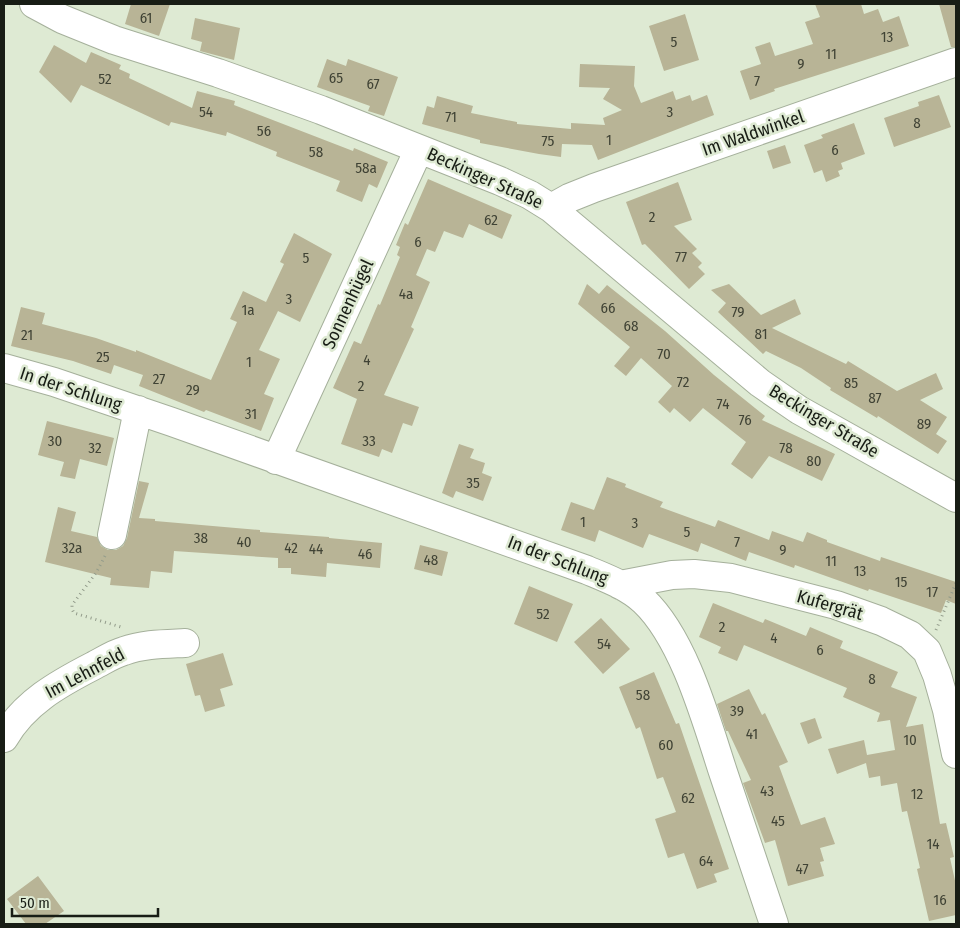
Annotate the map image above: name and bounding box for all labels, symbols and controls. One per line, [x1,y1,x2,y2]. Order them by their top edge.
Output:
house number: 61 [140,9,152,27]
house number: 13 [881,28,894,46]
house number: 5 [671,33,678,51]
house number: 11 [825,45,837,63]
house number: 9 [797,55,805,73]
house number: 65 [329,69,343,87]
house number: 52 [98,70,112,88]
house number: 7 [754,72,760,90]
house number: 67 [366,75,380,93]
house number: 54 [199,103,213,121]
house number: 3 [667,103,674,121]
street label: Im Waldwinkel [699,105,807,161]
house number: 71 [445,108,457,126]
house number: 8 [913,114,921,132]
house number: 56 [257,122,271,140]
house number: 1 [606,131,612,149]
house number: 75 [542,132,554,150]
house number: 6 [831,141,839,159]
house number: 58 [309,143,323,161]
street label: Beckinger Straße [424,143,546,213]
house number: 58a [355,159,377,177]
house number: 2 [649,208,656,226]
house number: 62 [484,211,498,229]
house number: 6 [414,233,422,251]
house number: 77 [675,248,687,266]
house number: 5 [303,249,310,267]
street label: Sonnenhügel [318,255,378,352]
house number: 4a [399,285,413,303]
house number: 3 [286,290,293,308]
house number: 66 [601,299,615,317]
house number: 1a [241,301,255,319]
house number: 79 [731,303,745,321]
house number: 68 [624,317,638,335]
house number: 81 [755,325,767,343]
house number: 21 [21,326,33,344]
house number: 70 [657,345,671,363]
house number: 25 [96,348,110,366]
house number: 4 [363,351,371,369]
house number: 1 [246,353,252,371]
street label: In der Schlung [17,362,125,416]
house number: 27 [153,370,165,388]
house number: 72 [677,373,690,391]
house number: 85 [844,374,858,392]
house number: 2 [358,377,365,395]
street label: Beckinger Straße [765,380,883,462]
house number: 29 [186,381,200,399]
house number: 87 [868,389,882,407]
house number: 74 [717,395,729,413]
house number: 31 [245,405,257,423]
house number: 76 [738,411,752,429]
house number: 89 [917,415,931,433]
house number: 30 [48,432,62,450]
house number: 33 [362,432,376,450]
house number: 32 [88,439,102,457]
house number: 78 [779,439,793,457]
house number: 80 [806,452,822,470]
house number: 35 [466,474,480,492]
house number: 1 [580,513,586,531]
house number: 3 [632,514,639,532]
house number: 5 [684,523,691,541]
house number: 38 [194,529,208,547]
street label: In der Schlung [505,531,612,589]
house number: 40 [236,533,252,551]
house number: 7 [734,533,740,551]
house number: 32a [62,539,82,557]
house number: 42 [284,539,298,557]
house number: 44 [309,540,323,558]
house number: 9 [779,541,787,559]
house number: 46 [358,545,372,563]
house number: 48 [424,551,438,569]
house number: 11 [825,552,837,570]
house number: 13 [854,562,867,580]
house number: 15 [895,573,907,591]
house number: 17 [926,583,938,601]
street label: Kufergrät [794,585,866,625]
house number: 52 [536,605,550,623]
house number: 2 [719,618,726,636]
house number: 4 [770,629,778,647]
house number: 54 [597,635,611,653]
house number: 6 [816,641,824,659]
street label: Im Lehnfeld [42,643,128,703]
house number: 8 [868,670,876,688]
house number: 58 [636,686,650,704]
house number: 39 [730,702,744,720]
house number: 41 [746,725,758,743]
house number: 10 [903,731,917,749]
house number: 60 [658,736,674,754]
house number: 43 [760,782,774,800]
house number: 12 [911,785,924,803]
house number: 62 [681,789,695,807]
house number: 45 [771,812,785,830]
house number: 14 [926,835,940,853]
house number: 64 [699,852,713,870]
house number: 47 [795,860,809,878]
scale bar [12,886,159,918]
house number: 16 [933,891,947,909]
text: 50 m [20,894,50,912]

